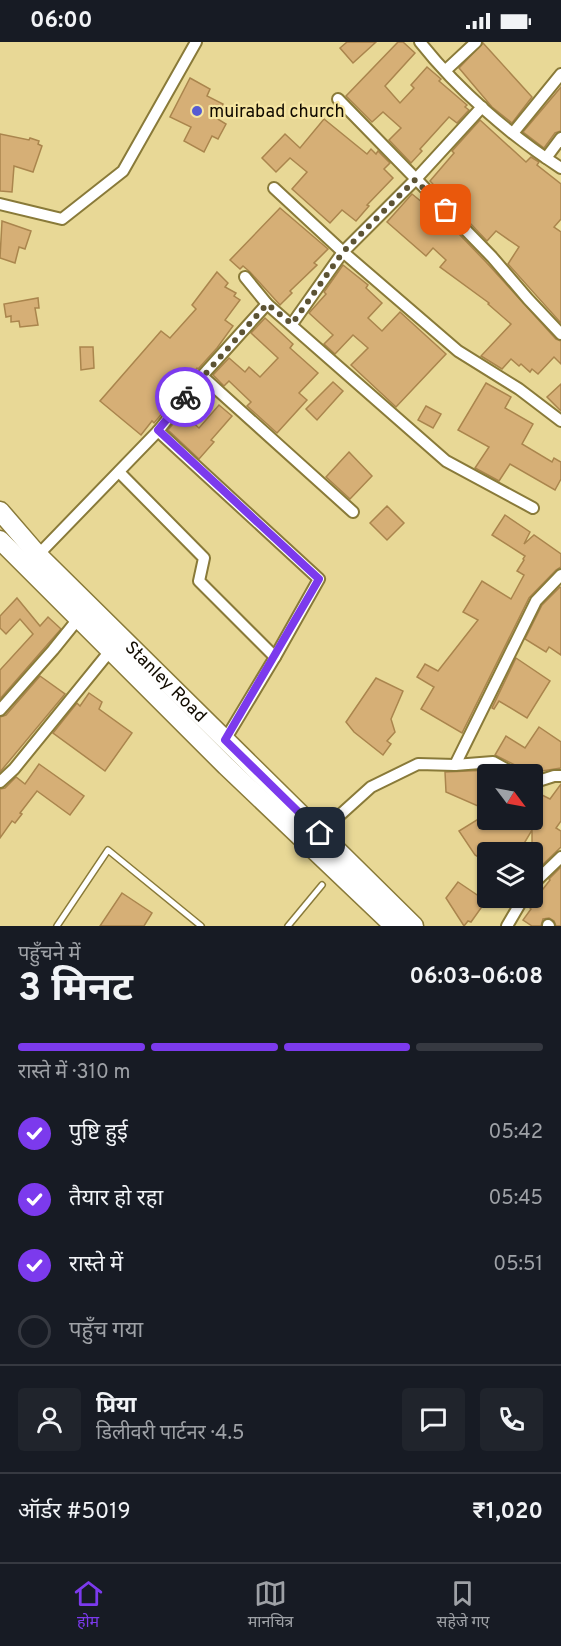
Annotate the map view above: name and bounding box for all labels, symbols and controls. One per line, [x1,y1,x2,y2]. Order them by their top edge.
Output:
text: 06:00 [30,8,92,35]
place label: muirabad church [209,101,345,124]
marker: muirabad church [190,104,204,118]
pin [420,184,471,235]
icon: bag [429,193,462,226]
courier [155,367,215,427]
icon: bike [169,381,202,414]
street label: Stanley Road [119,637,211,728]
north arrow [477,764,543,830]
map controls [477,764,543,908]
pin [294,807,345,858]
icon: home [303,816,336,849]
button: layers [477,842,543,908]
text: पहुँचने में [18,942,80,968]
text: 06:03–06:08 [409,964,543,991]
text: 3 मिनट [18,966,133,1015]
text: रास्ते में · 310 m [18,1060,131,1086]
icon: check [18,1117,51,1150]
text: पुष्टि हुई [69,1120,128,1147]
text: 05:42 [489,1120,543,1146]
icon: check [18,1183,51,1216]
text: तैयार हो रहा [69,1186,163,1213]
text: 05:45 [488,1186,543,1212]
icon: check [18,1249,51,1282]
text: रास्ते में [69,1252,123,1279]
text: 05:51 [493,1252,543,1278]
text: पहुँच गया [69,1318,143,1345]
button: person [18,1388,81,1451]
button: chat [402,1388,465,1451]
button: phone [480,1388,543,1451]
text: प्रिया [96,1393,136,1420]
text: डिलीवरी पार्टनर · 4.5 [96,1421,244,1447]
text: ऑर्डर #5019 [18,1499,131,1526]
text: ₹1,020 [472,1499,543,1526]
tab: होम [72,1577,105,1634]
tab: मानचित्र [248,1577,293,1634]
tab: सहेजे गए [437,1577,489,1634]

